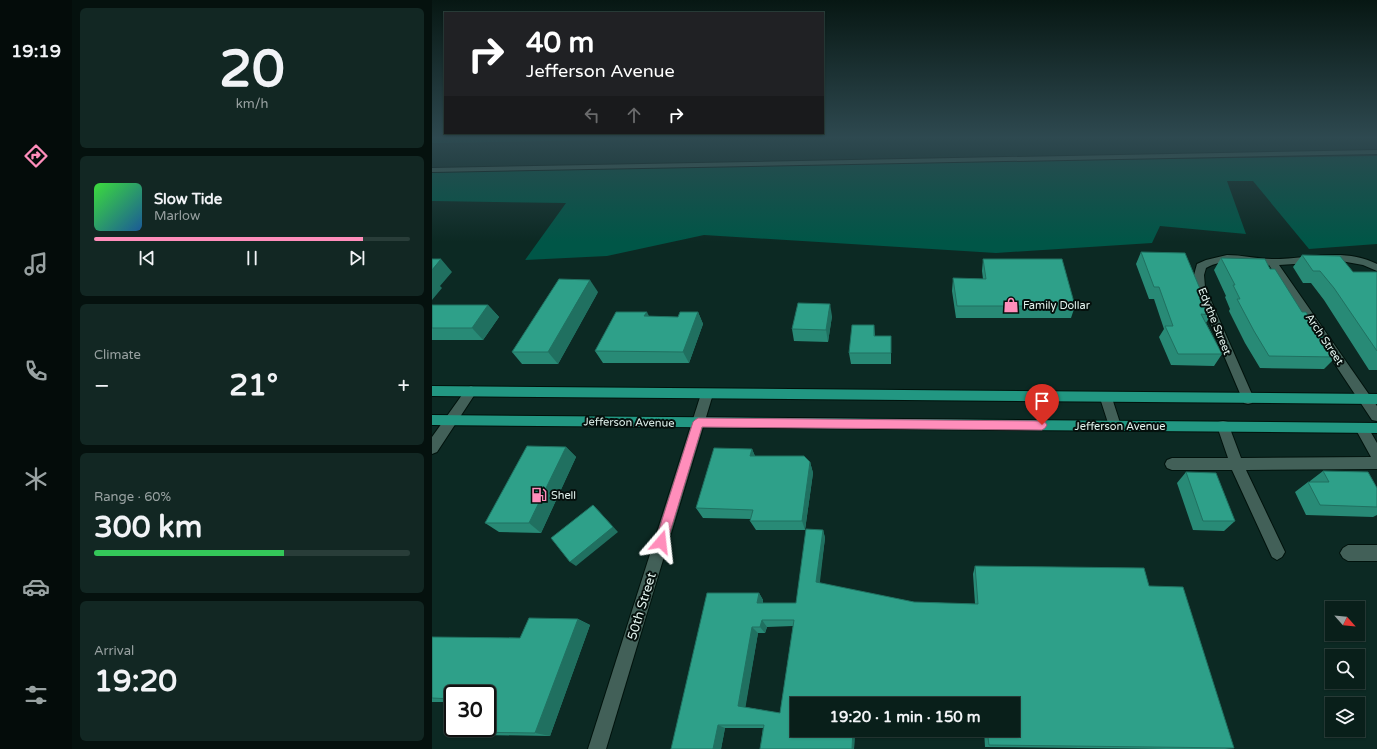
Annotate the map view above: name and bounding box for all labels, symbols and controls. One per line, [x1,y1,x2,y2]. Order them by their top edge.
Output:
text: 40 m [526,26,594,60]
icon: right [460,28,512,80]
text: 20 [219,38,285,101]
text: 19:19 [11,40,61,62]
text: Jefferson Avenue [526,60,675,82]
text: km/h [236,96,268,112]
icon: left [581,104,603,126]
icon: ahead [623,104,645,126]
icon: right [665,104,687,126]
icon: directions [22,142,50,170]
text: Slow Tide [154,190,222,208]
text: Marlow [154,208,200,224]
icon: previous [136,247,158,269]
icon: pause [241,247,263,269]
icon: next [346,247,368,269]
icon: music [22,250,50,278]
street label: Edythe Street [1195,286,1234,357]
shop icon: Family Dollar [1002,296,1020,314]
place label: Family Dollar [1023,299,1091,312]
street label: Arch Street [1303,311,1346,367]
text: Climate [94,347,141,363]
icon: phone [22,357,50,385]
text: 21° [229,367,278,404]
text: − [94,373,110,399]
text: + [398,373,410,399]
pin [1025,384,1059,425]
icon: arrive [1031,390,1053,412]
street label: Jefferson Avenue [583,415,675,430]
street label: Jefferson Avenue [1075,420,1165,433]
icon: climate [22,465,50,493]
fuel station icon: Shell [530,486,548,504]
text: Range · 60% [94,489,171,505]
place label: Shell [551,489,576,502]
text: 300 km [94,509,202,546]
position arrow [640,521,682,563]
street label: 50th Street [624,571,660,642]
icon: car [22,573,50,601]
north arrow [1325,601,1365,641]
map controls [1325,601,1365,737]
text: Arrival [94,643,134,659]
button: search [1325,649,1365,689]
text: 19:20 [94,663,177,700]
icon: filters [22,681,50,709]
speed limit sign: 30 [444,685,496,737]
button: layers [1325,697,1365,737]
text: 19:20 · 1 min · 150 m [830,708,980,726]

